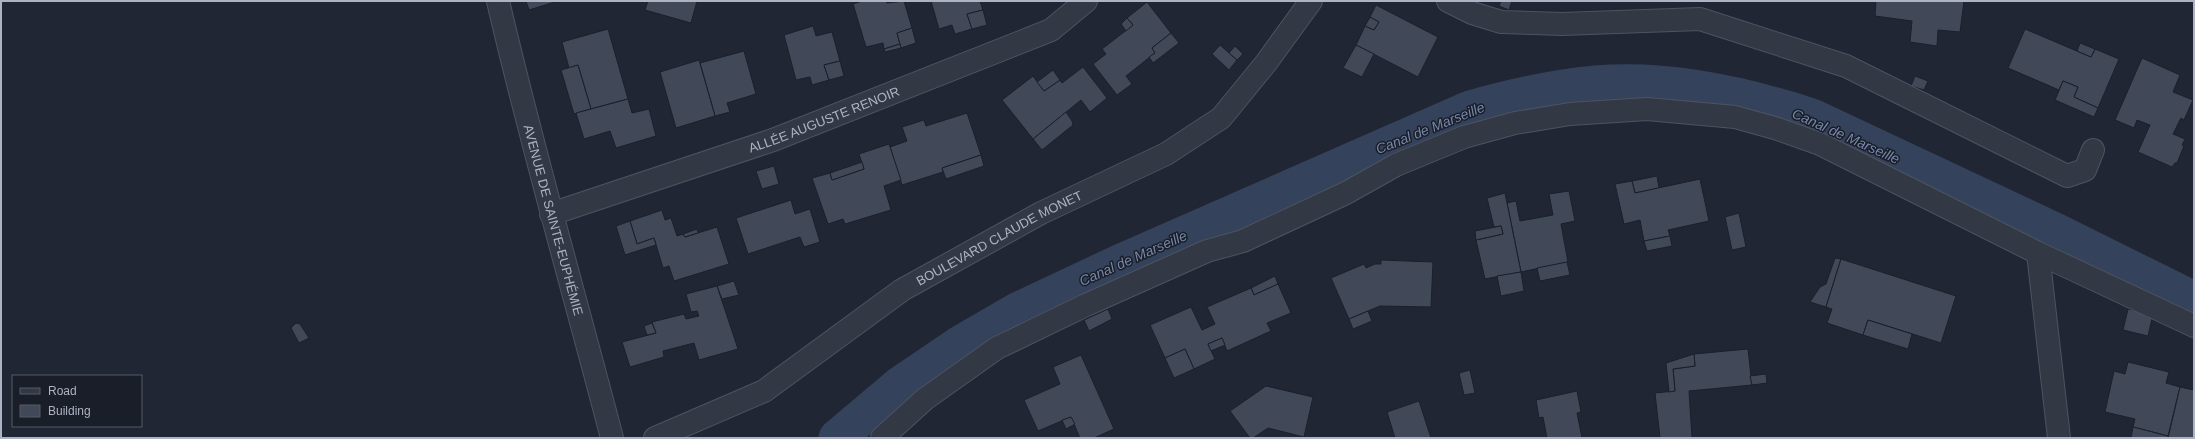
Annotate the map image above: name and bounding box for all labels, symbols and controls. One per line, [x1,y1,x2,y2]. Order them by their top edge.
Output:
street label: ALLÉE AUGUSTE RENOIR [747,84,902,156]
water label: Canal de Marseille [1373,99,1487,157]
water label: Canal de Marseille [1790,105,1902,167]
street label: AVENUE DE SAINTE-EUPHÉMIE [521,123,586,318]
street label: BOULEVARD CLAUDE MONET [914,188,1085,289]
water label: Canal de Marseille [1077,227,1189,289]
legend [12,375,142,427]
text: Road [48,384,77,398]
text: Building [48,404,91,418]

